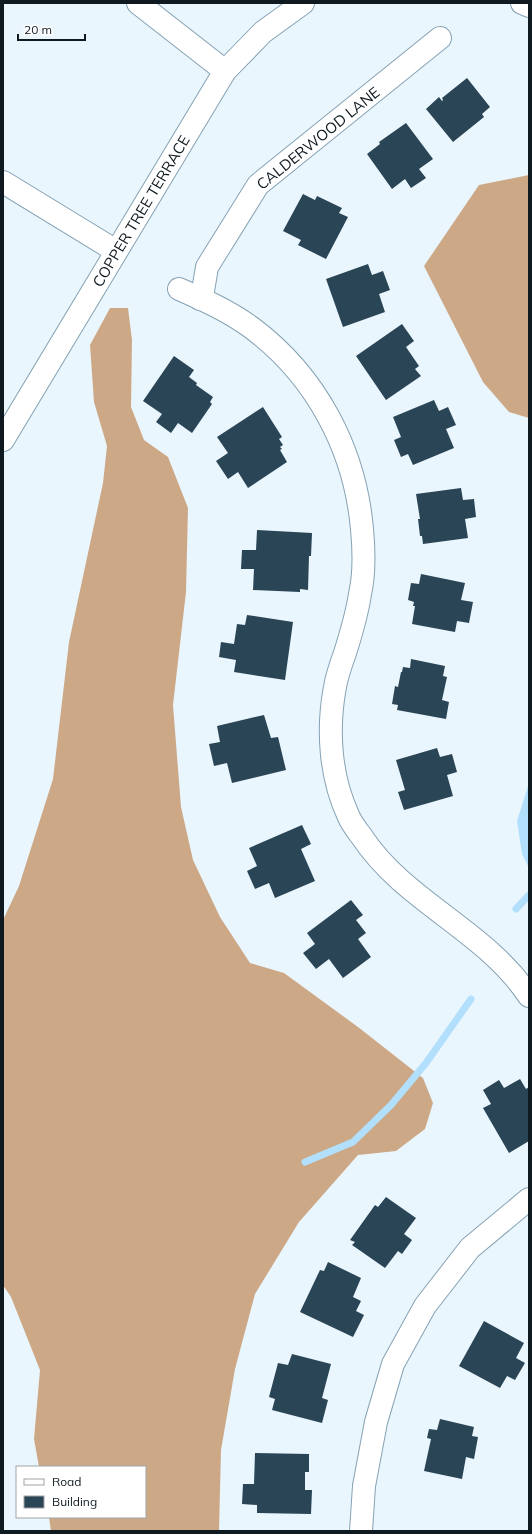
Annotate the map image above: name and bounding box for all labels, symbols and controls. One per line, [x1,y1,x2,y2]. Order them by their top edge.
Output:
scale bar [18,16,85,42]
text: 20 m [24,22,52,37]
street label: CALDERWOOD LANE [253,82,384,194]
street label: COPPER TREE TERRACE [88,132,194,290]
legend [16,1466,146,1518]
text: Road [52,1474,81,1489]
text: Building [52,1494,97,1509]

